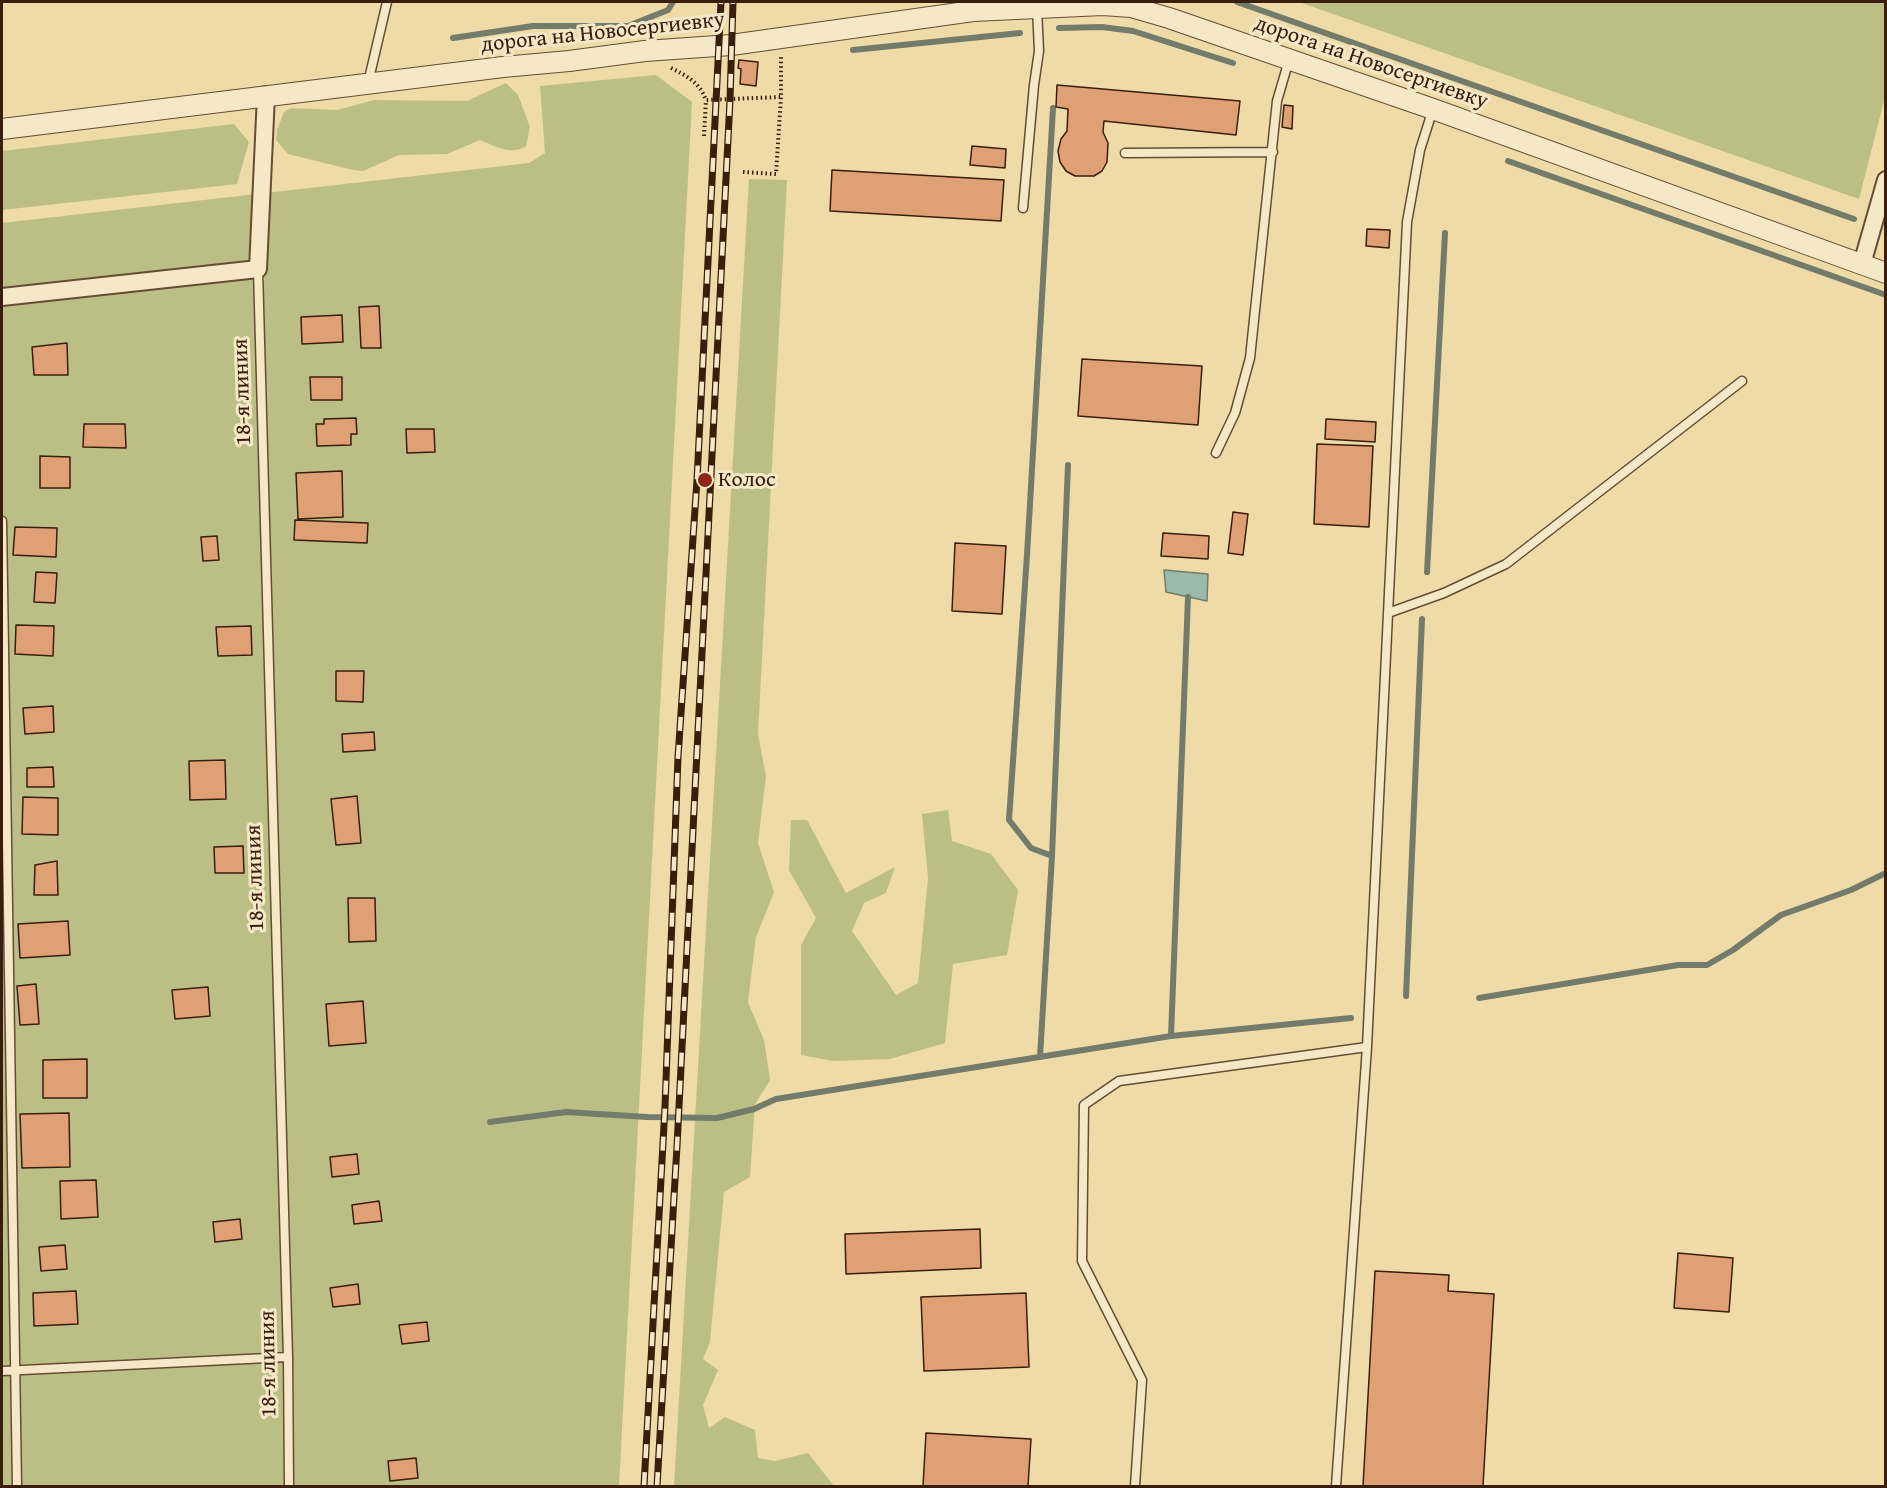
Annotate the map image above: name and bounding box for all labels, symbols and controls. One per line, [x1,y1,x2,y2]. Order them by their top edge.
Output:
street label: дорога на Новосергиевку [480,7,726,59]
street label: дорога на Новосергиевку [1251,11,1491,115]
street label: 18-я линия [228,338,258,446]
place label: Колос [718,467,776,493]
marker: Колос [696,471,714,489]
street label: 18-я линия [241,824,271,932]
street label: 18-я линия [255,1310,283,1418]

